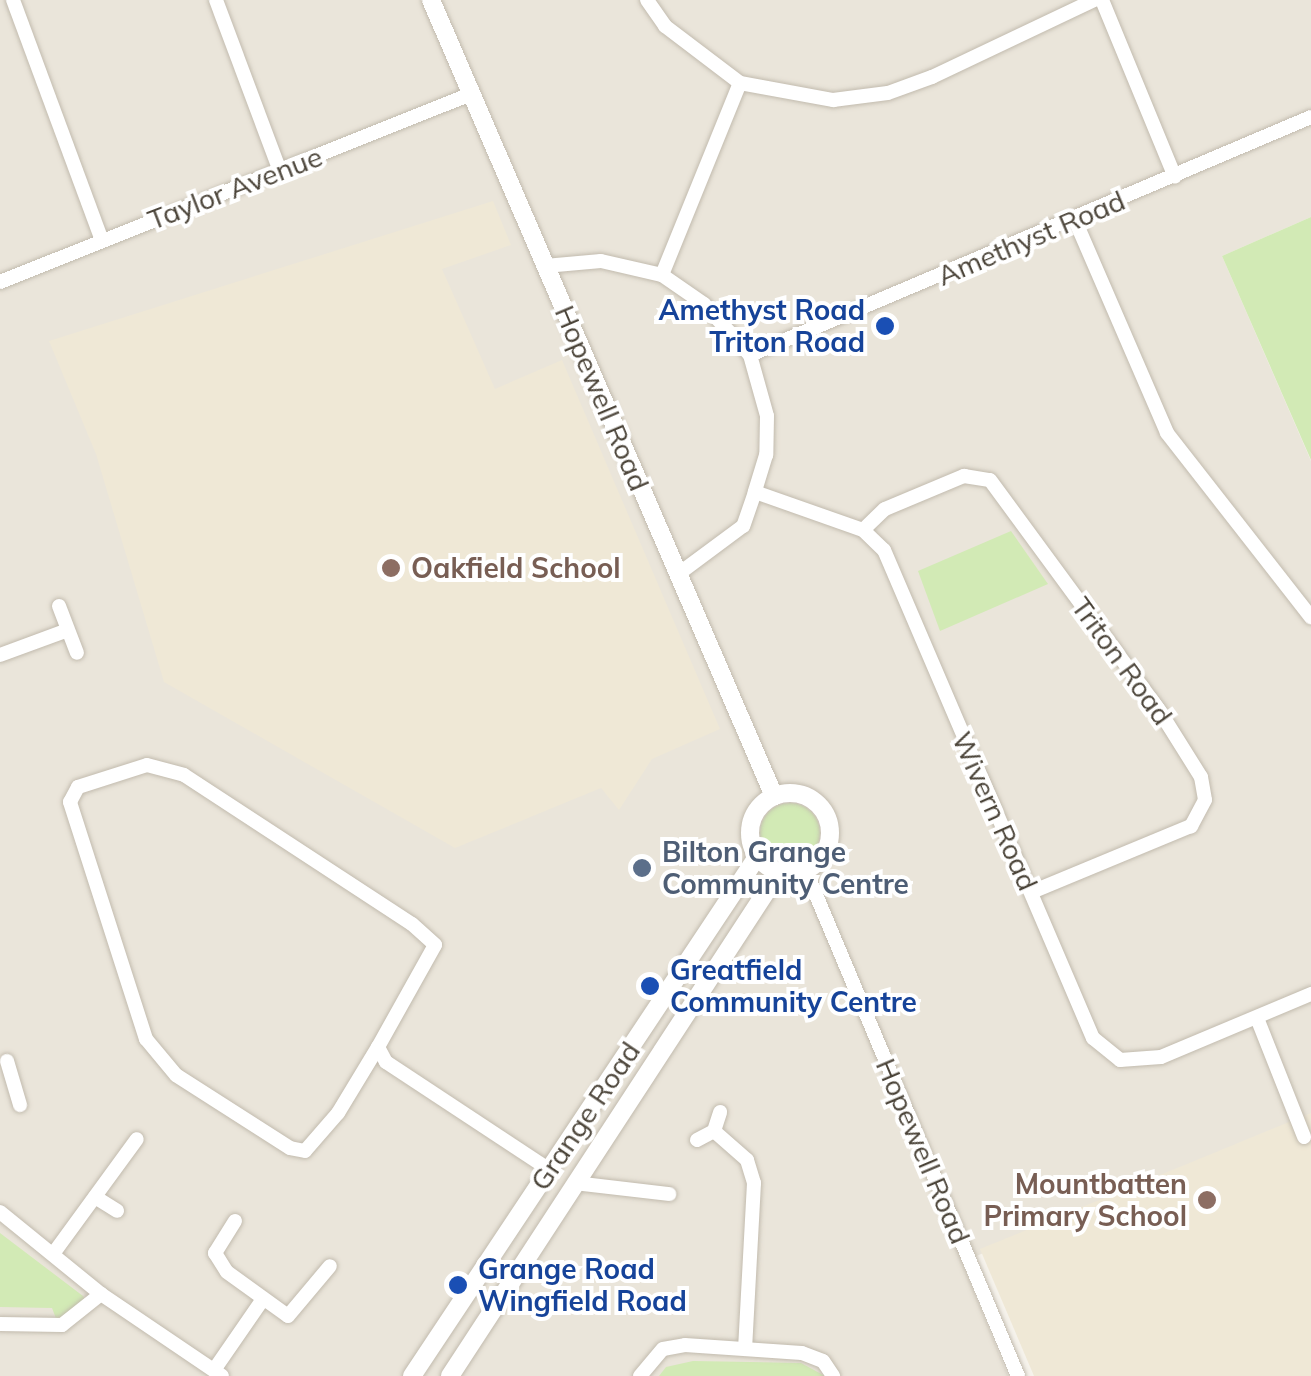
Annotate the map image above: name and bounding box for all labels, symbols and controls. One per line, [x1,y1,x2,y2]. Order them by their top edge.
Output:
street label: Taylor Avenue [143,139,327,237]
street label: Amethyst Road [932,183,1130,293]
place label: Amethyst Road Triton Road [659,293,865,359]
street label: Hopewell Road [548,300,656,496]
marker: Amethyst Road Triton Road [874,315,896,337]
place label: Oakfield School [411,551,621,585]
marker: Oakfield School [380,557,402,579]
street label: Triton Road [1064,591,1180,731]
street label: Wivern Road [945,726,1045,896]
place label: Bilton Grange Community Centre [662,835,909,901]
marker: Bilton Grange Community Centre [631,857,653,879]
place label: Greatfield Community Centre [670,953,917,1019]
marker: Greatfield Community Centre [639,975,661,997]
street label: Grange Road [523,1035,647,1197]
street label: Hopewell Road [869,1053,977,1249]
place label: Mountbatten Primary School [984,1167,1187,1233]
marker: Mountbatten Primary School [1196,1189,1218,1211]
place label: Grange Road Wingfield Road [478,1252,687,1318]
marker: Grange Road Wingfield Road [447,1274,469,1296]

